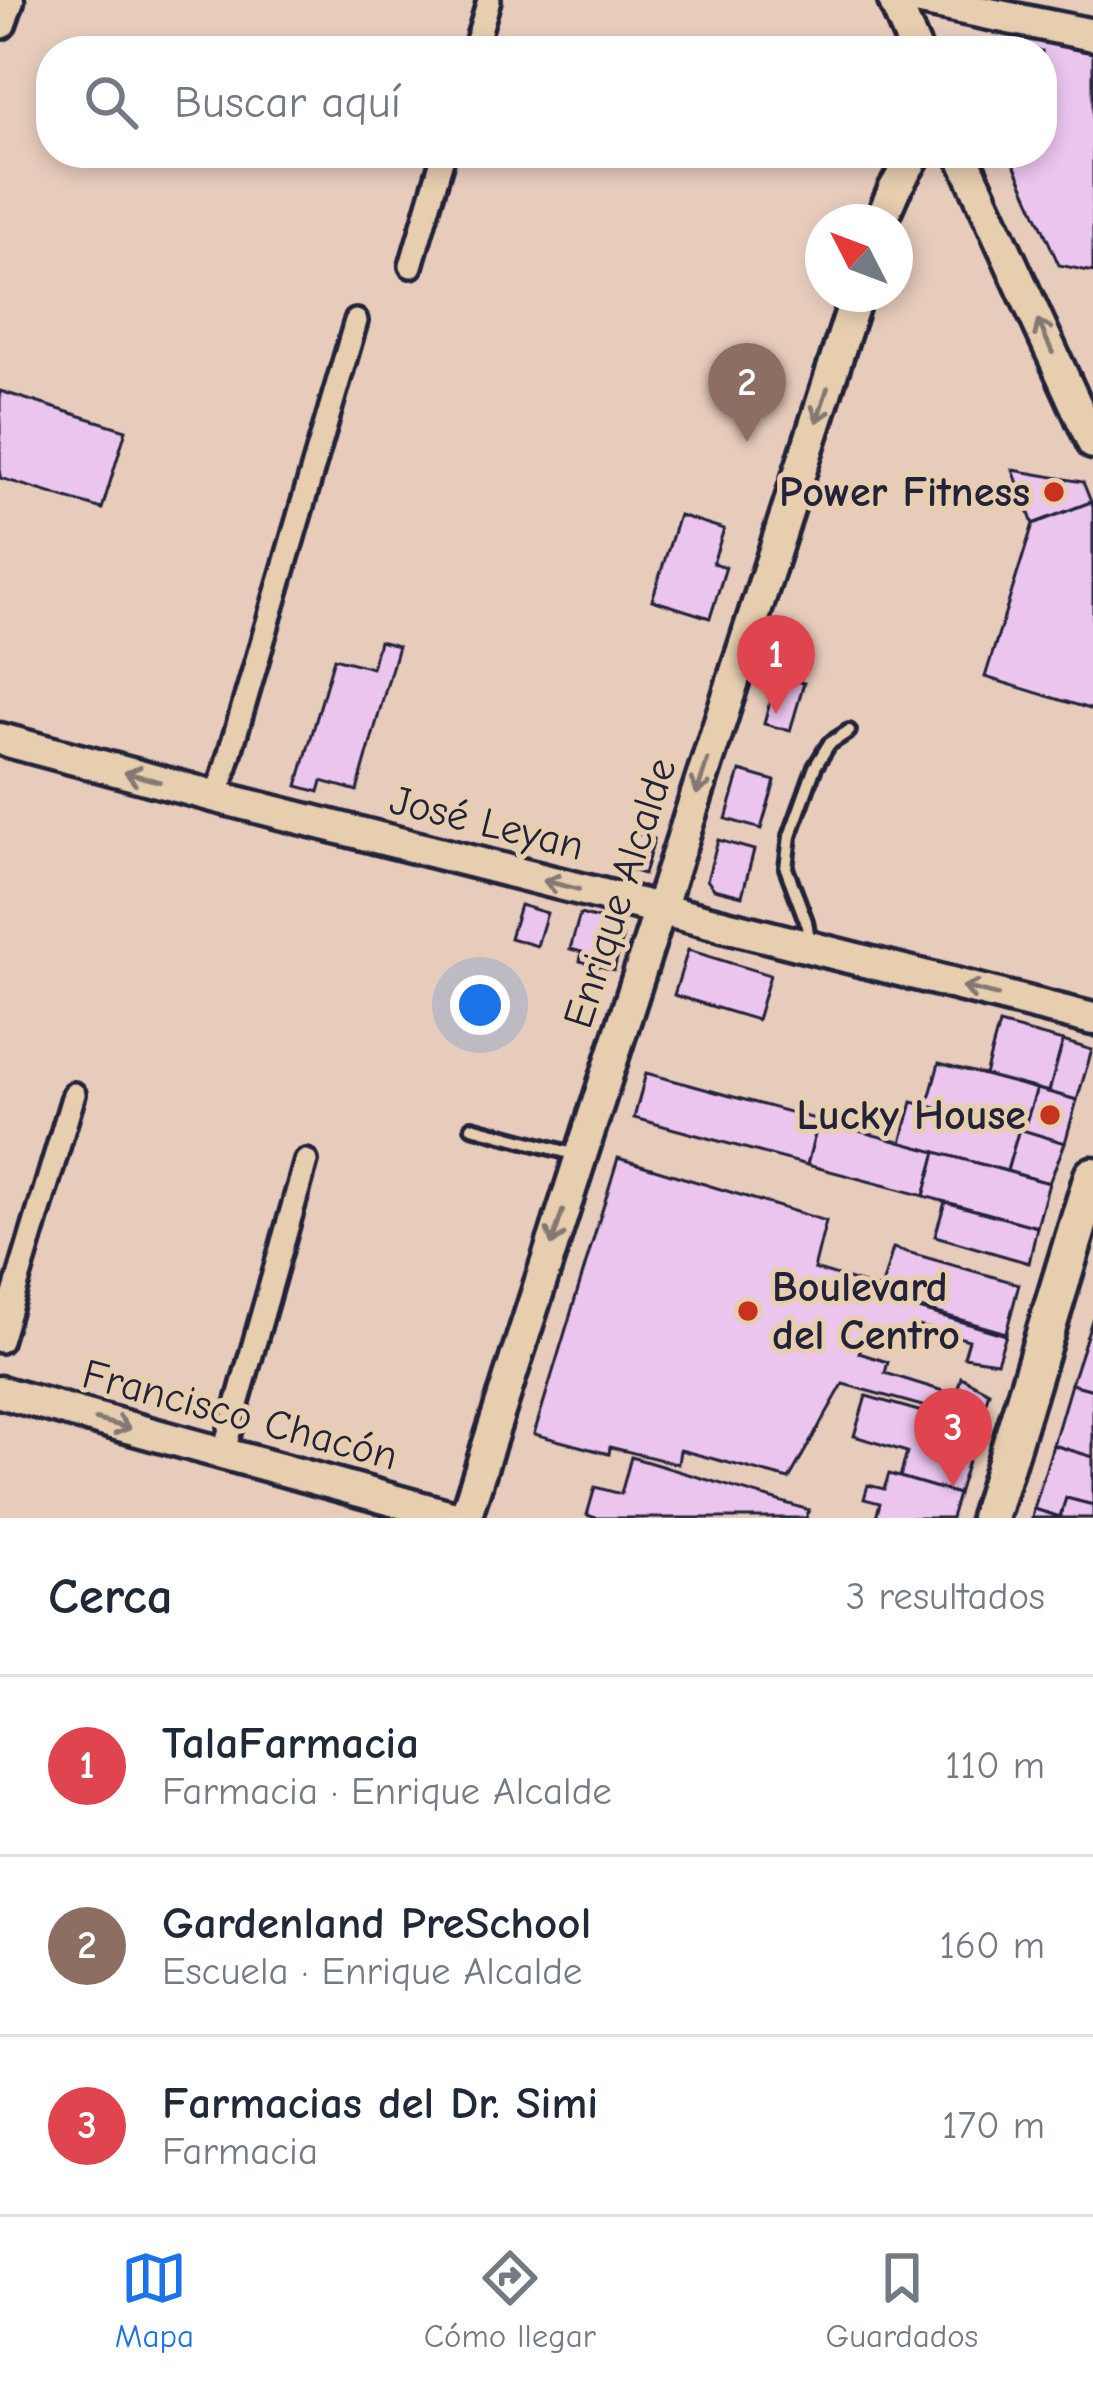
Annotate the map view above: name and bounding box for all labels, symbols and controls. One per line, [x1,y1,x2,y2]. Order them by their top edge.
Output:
search box [36,36,1057,168]
icon: search [78,69,144,135]
text: Buscar aquí [174,76,401,128]
north arrow [805,204,913,312]
one-way arrow [1032,319,1054,355]
pin: 2 [708,343,786,442]
one-way arrow [809,385,831,423]
place label: Power Fitness [779,468,1030,517]
marker: Power Fitness [1041,479,1067,505]
pin: 1 [737,615,815,714]
street label: Enrique Alcalde [553,752,687,1034]
one-way arrow [690,757,712,795]
one-way arrow [124,765,162,787]
street label: José Leyan [385,775,589,871]
one-way arrow [542,873,580,895]
your location [450,975,510,1035]
one-way arrow [961,979,999,1001]
place label: Lucky House [796,1091,1026,1140]
marker: Lucky House [1037,1102,1063,1128]
one-way arrow [544,1208,566,1246]
place label: Boulevard del Centro [772,1263,960,1360]
marker: Boulevard del Centro [735,1298,761,1324]
street label: Francisco Chacón [77,1349,403,1481]
pin: 3 [914,1388,992,1487]
one-way arrow [93,1414,131,1436]
text: Cerca [48,1567,173,1626]
text: 3 resultados [846,1574,1045,1619]
text: TalaFarmacia [162,1717,419,1769]
text: 1 [79,1743,95,1788]
text: 110 m [945,1743,1045,1788]
text: Farmacia · Enrique Alcalde [162,1769,612,1814]
text: Gardenland PreSchool [162,1897,591,1949]
text: 2 [77,1923,97,1968]
text: 160 m [939,1923,1045,1968]
text: Escuela · Enrique Alcalde [162,1949,582,1994]
text: Farmacias del Dr. Simi [162,2077,598,2129]
text: 3 [77,2103,97,2148]
text: 170 m [942,2103,1045,2148]
text: Farmacia [162,2129,318,2174]
tab: Mapa [115,2245,194,2355]
tab: Cómo llegar [424,2245,596,2355]
tab: Guardados [826,2245,978,2355]

